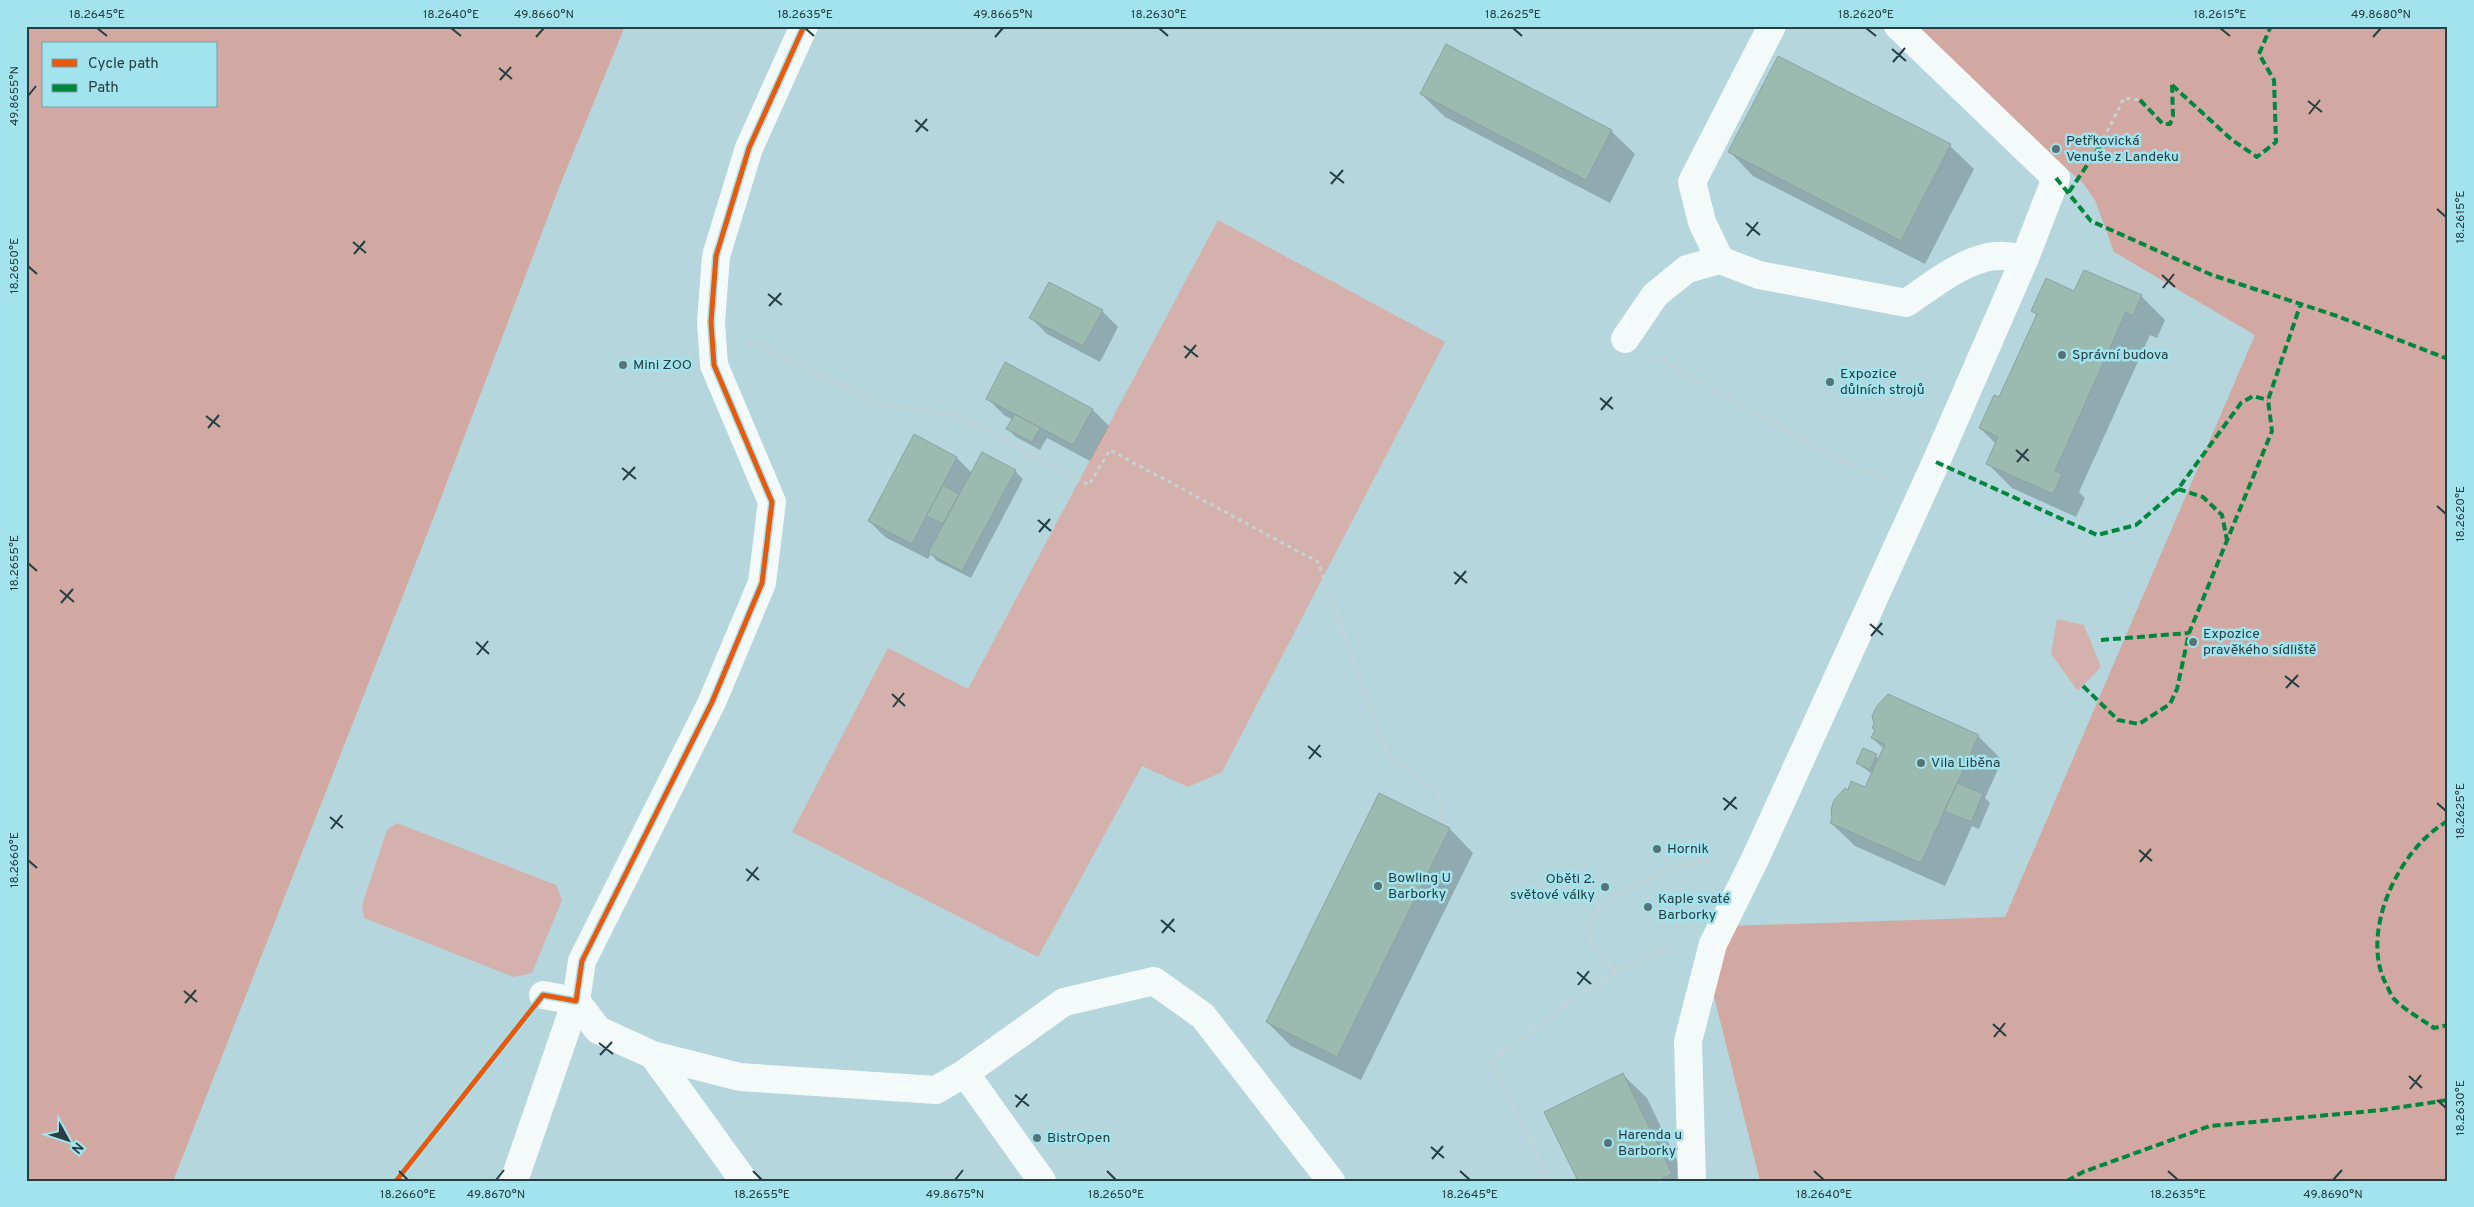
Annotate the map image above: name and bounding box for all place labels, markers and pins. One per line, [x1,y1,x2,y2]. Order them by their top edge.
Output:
place label: Petřkovická Venuše z Landeku [2066,133,2179,166]
marker: Petřkovická Venuše z Landeku [2050,143,2062,155]
place label: Správní budova [2072,347,2168,364]
marker: Správní budova [2056,349,2068,361]
place label: Mini ZOO [633,357,692,374]
marker: Mini ZOO [617,359,629,371]
place label: Expozice důlních strojů [1840,366,1925,399]
marker: Expozice důlních strojů [1824,376,1836,388]
place label: Expozice pravěkého sídliště [2203,626,2316,659]
marker: Expozice pravěkého sídliště [2187,636,2199,648]
place label: Vila Liběna [1931,755,2000,772]
marker: Vila Liběna [1915,757,1927,769]
place label: Hornik [1667,841,1709,858]
marker: Hornik [1651,843,1663,855]
place label: Bowling U Barborky [1388,870,1451,903]
place label: Oběti 2. světové války [1510,871,1595,904]
marker: Bowling U Barborky [1372,880,1384,892]
marker: Oběti 2. světové války [1599,881,1611,893]
place label: Kaple svaté Barborky [1658,891,1730,924]
marker: Kaple svaté Barborky [1642,901,1654,913]
place label: Harenda u Barborky [1618,1127,1682,1160]
place label: BistrOpen [1047,1130,1110,1147]
marker: BistrOpen [1031,1132,1043,1144]
marker: Harenda u Barborky [1602,1137,1614,1149]

